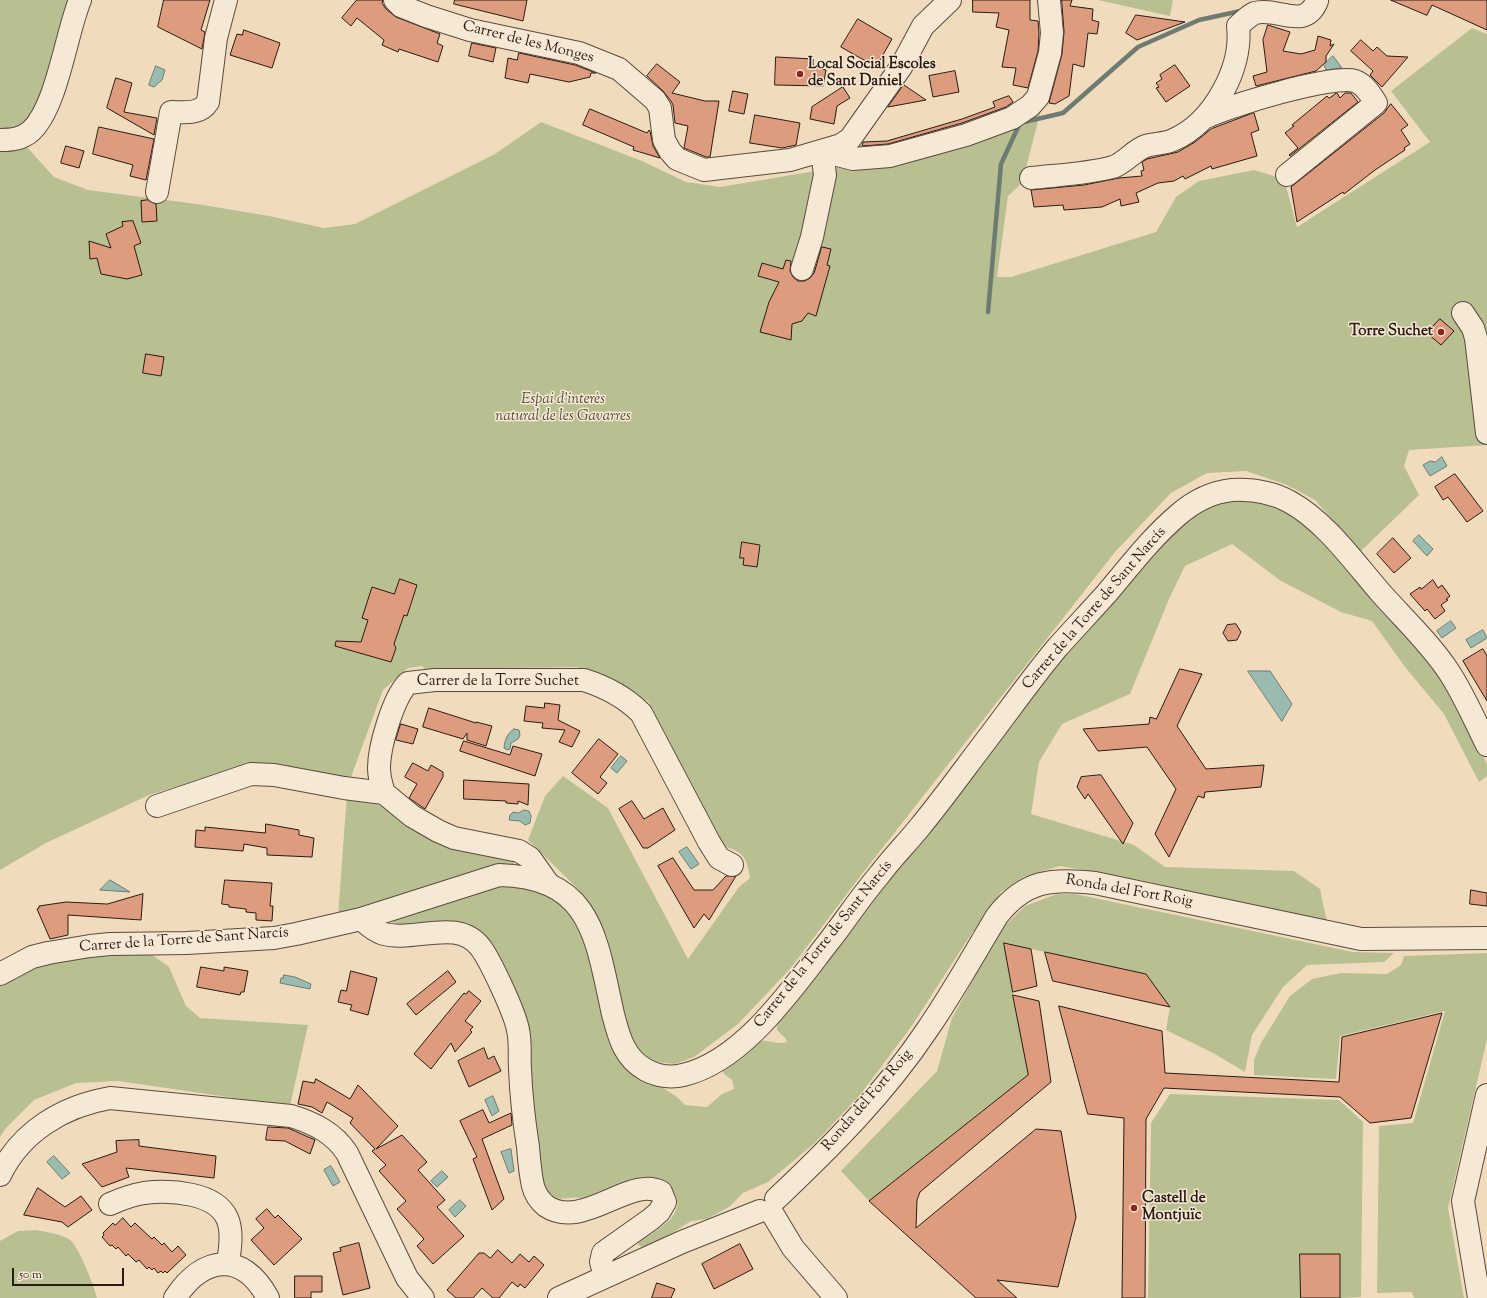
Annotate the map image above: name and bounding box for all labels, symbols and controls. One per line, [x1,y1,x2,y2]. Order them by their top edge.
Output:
street label: Carrer de les Monges [460,18,596,68]
place label: Local Social Escoles de Sant Daniel [808,56,936,91]
marker: Local Social Escoles de Sant Daniel [795,69,805,79]
place label: Torre Suchet [1349,323,1433,341]
marker: Torre Suchet [1436,327,1446,337]
park label: Espai d'interès natural de les Gavarres [495,391,631,426]
street label: Carrer de la Torre de Sant Narcís [1019,524,1171,694]
street label: Carrer de la Torre Suchet [417,673,579,691]
street label: Carrer de la Torre de Sant Narcís [751,858,897,1032]
street label: Ronda del Fort Roig [1064,872,1194,912]
street label: Carrer de la Torre de Sant Narcís [79,925,289,957]
street label: Ronda del Fort Roig [819,1047,917,1155]
place label: Castell de Montjuïc [1142,1190,1206,1225]
marker: Castell de Montjuïc [1129,1203,1139,1213]
scale bar [14,1260,126,1286]
text: 50 m [19,1266,42,1284]

